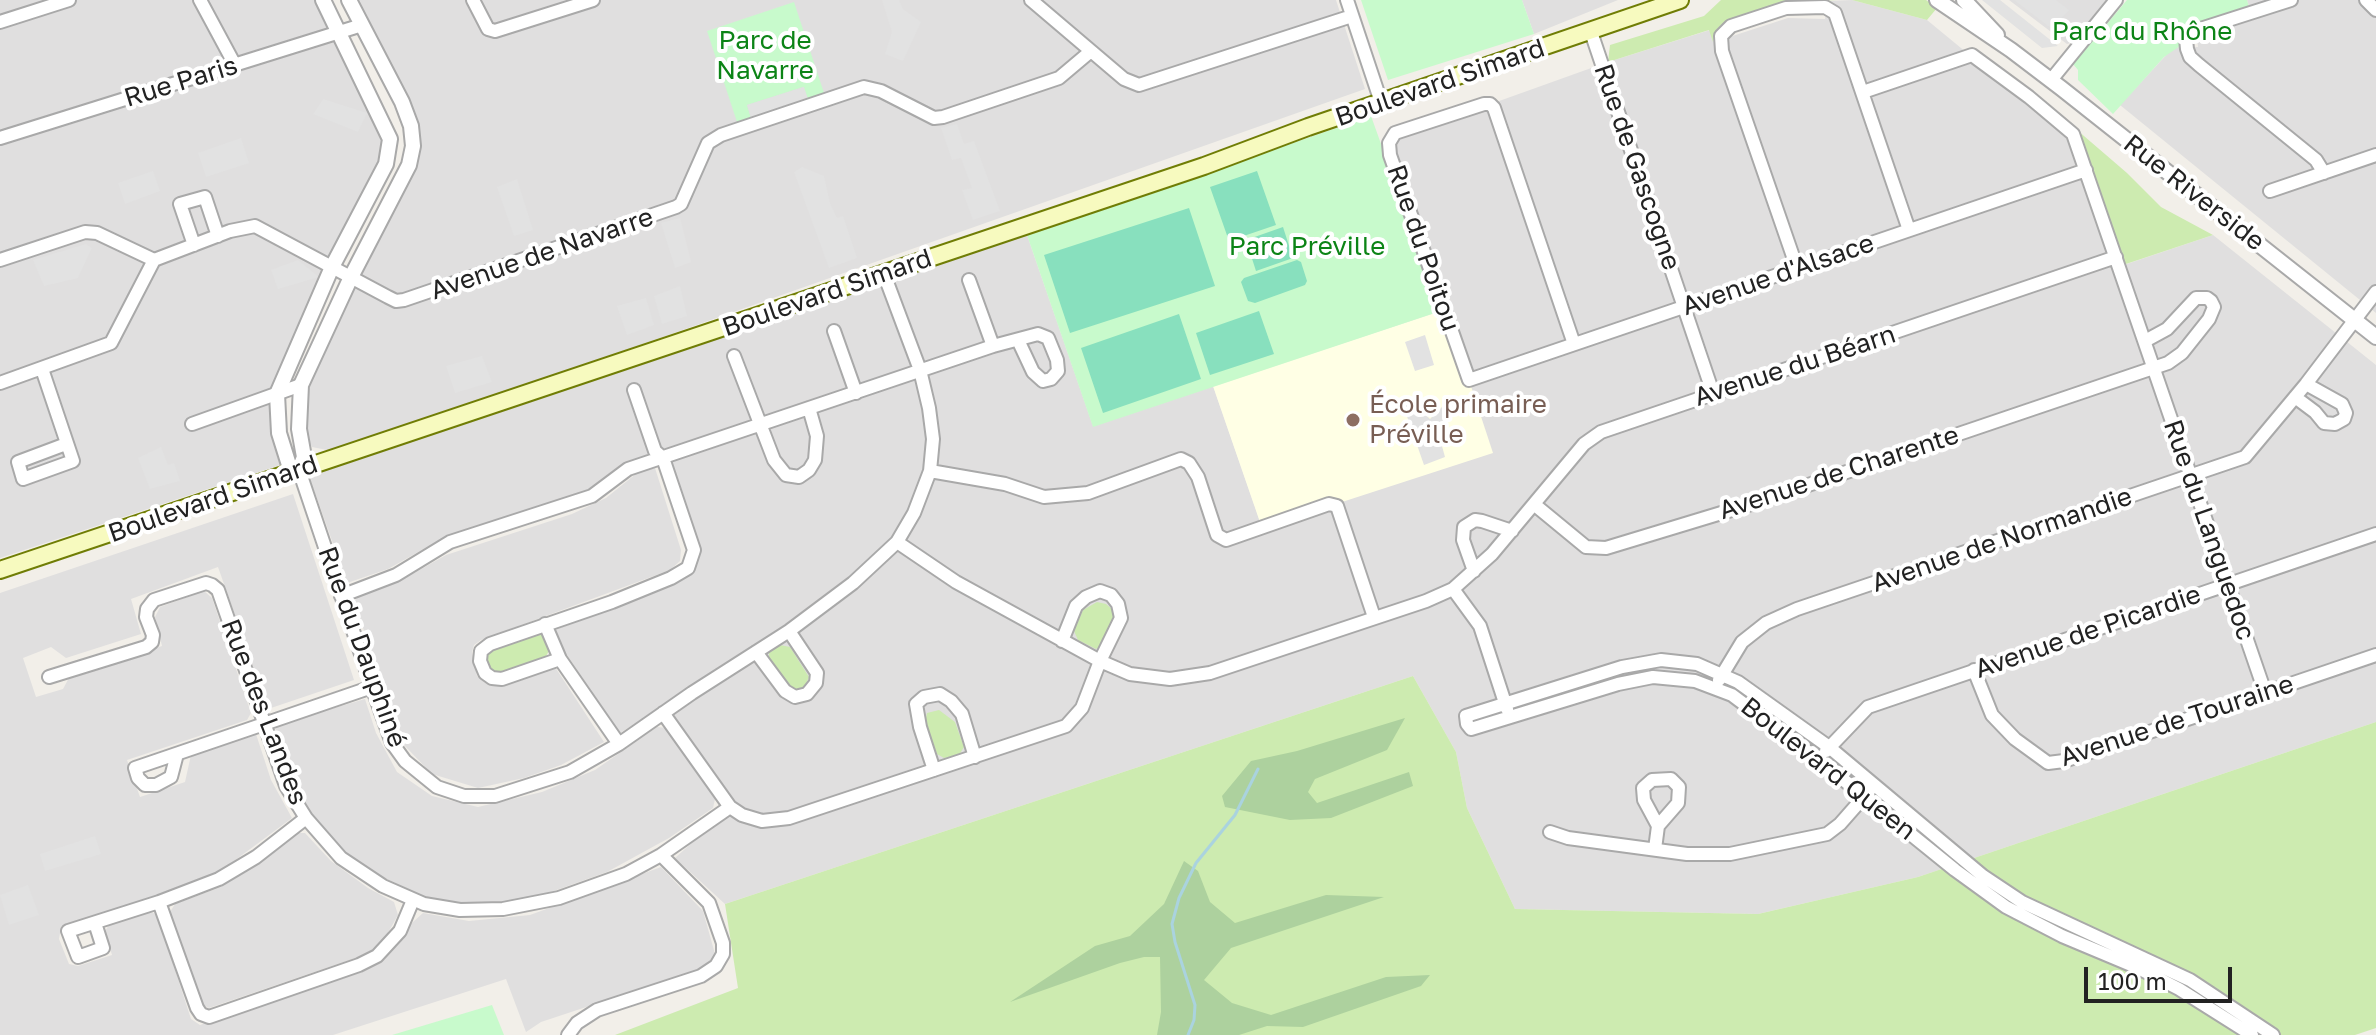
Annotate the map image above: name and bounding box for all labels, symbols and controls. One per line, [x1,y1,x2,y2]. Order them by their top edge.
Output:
park label: Parc du Rhône [2052,16,2232,48]
park label: Parc de Navarre [716,25,814,86]
street label: Boulevard Simard [1331,33,1549,133]
street label: Rue Paris [121,50,241,114]
street label: Rue de Gascogne [1587,60,1687,274]
street label: Rue Riverside [2117,128,2271,258]
street label: Rue du Poitou [1380,161,1466,335]
street label: Avenue de Navarre [427,201,657,307]
street label: Avenue d'Alsace [1678,228,1878,322]
park label: Parc Préville [1229,231,1385,263]
street label: Boulevard Simard [718,243,936,343]
street label: Avenue du Béarn [1690,319,1900,413]
place label: École primaire Préville [1369,389,1547,450]
marker: École primaire Préville [1344,411,1362,429]
street label: Rue du Languedoc [2157,416,2261,644]
street label: Avenue de Charente [1715,419,1963,527]
street label: Boulevard Simard [104,449,322,549]
street label: Avenue de Normandie [1868,481,2136,599]
street label: Rue du Dauphiné [311,542,413,752]
street label: Avenue de Picardie [1971,579,2205,685]
street label: Rue des Landes [214,615,314,809]
street label: Avenue de Touraine [2056,669,2298,773]
street label: Boulevard Queen [1734,691,1922,847]
scale bar [2088,951,2236,1001]
text: 100 m [2098,966,2167,995]

